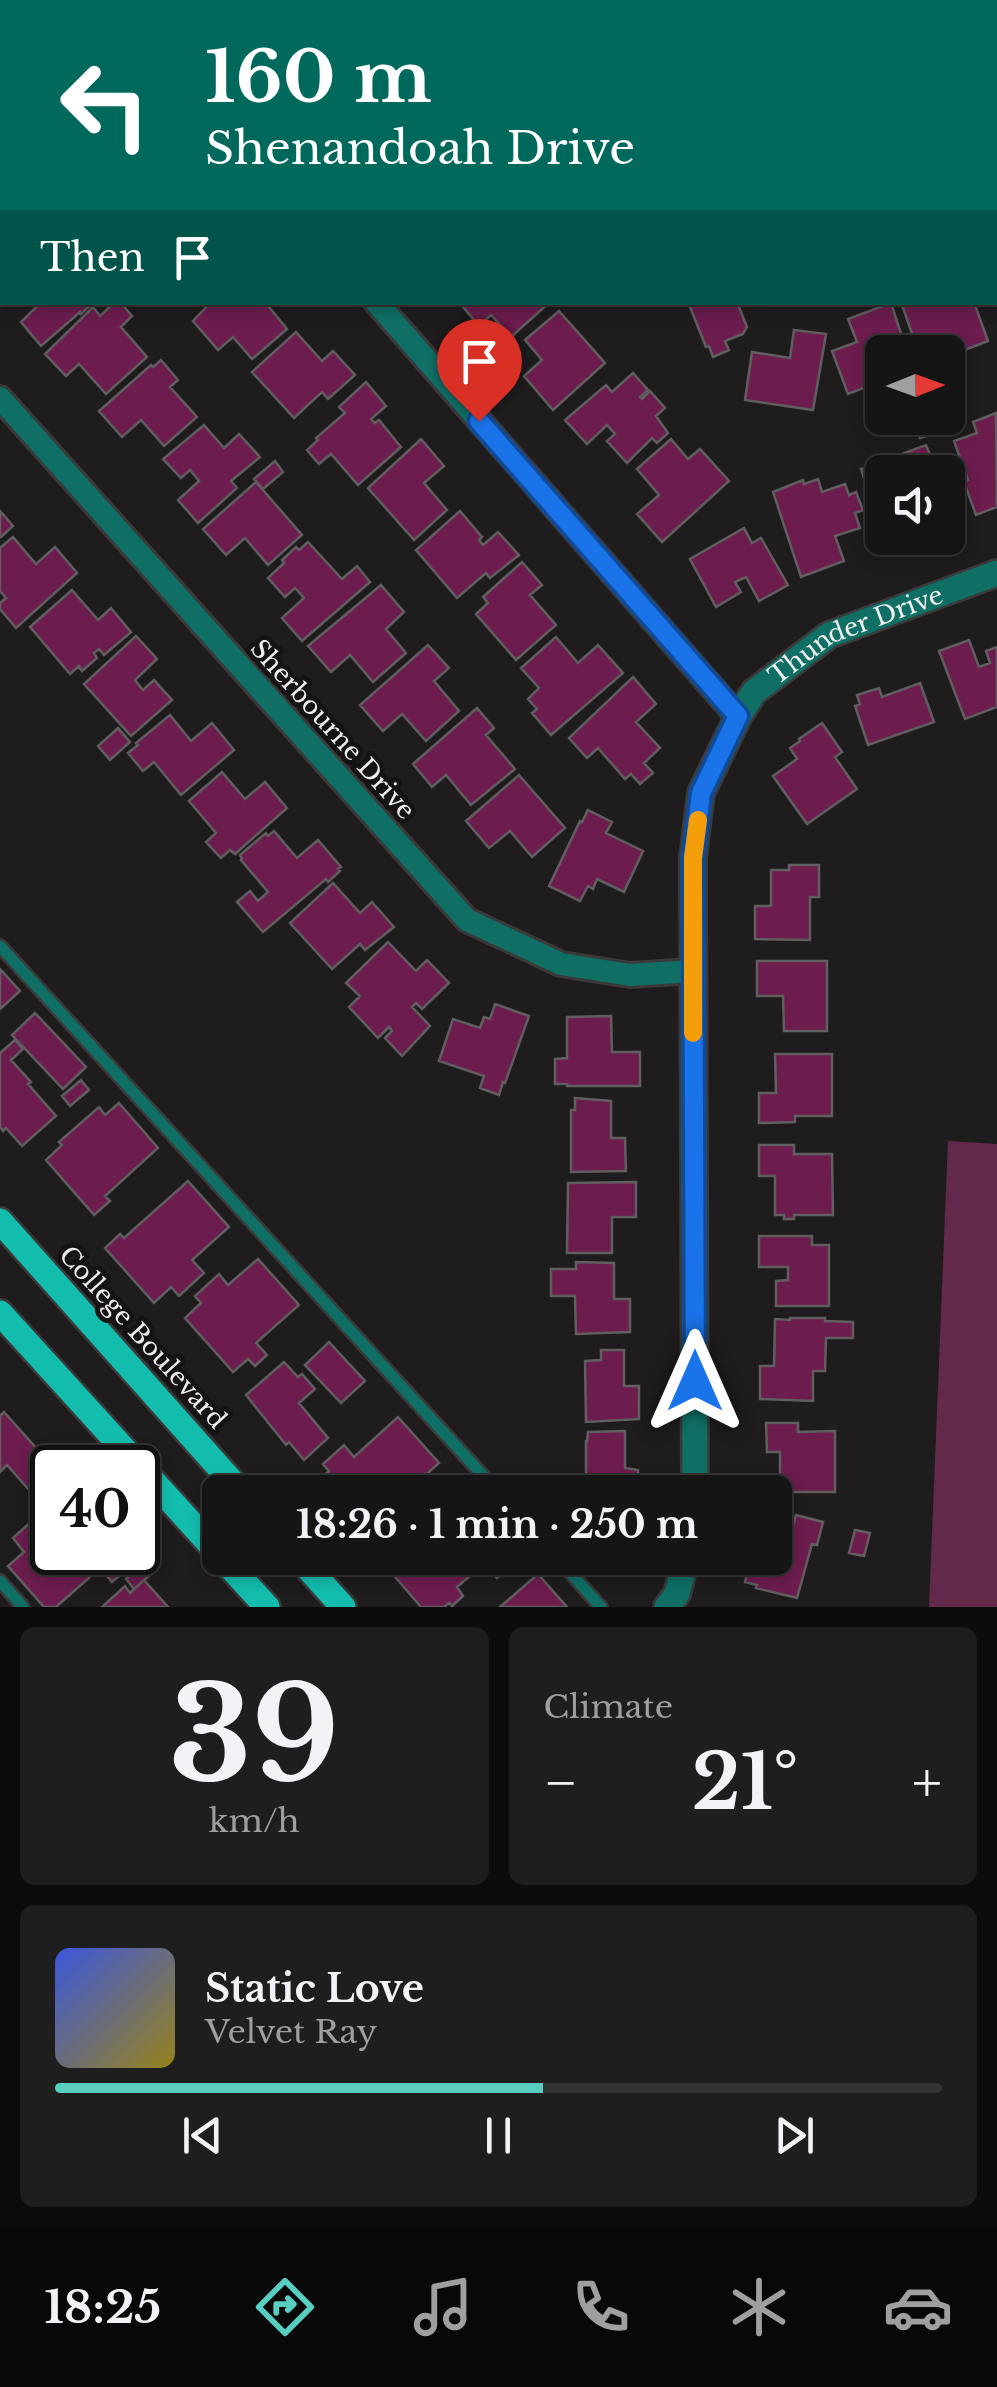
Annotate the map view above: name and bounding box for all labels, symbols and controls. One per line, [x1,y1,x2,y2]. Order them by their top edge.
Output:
text: 160 m [205,34,432,121]
icon: left [40,40,170,170]
text: Shenandoah Drive [205,120,635,176]
icon: arrive [165,230,220,285]
text: Then [40,234,145,281]
pin [437,319,522,422]
icon: arrive [452,334,507,389]
north arrow [865,335,965,435]
map controls [865,335,965,555]
button: sound [865,455,965,555]
street label: Thunder Drive [762,579,947,691]
street label: Sherbourne Drive [244,633,421,826]
street label: College Boulevard [52,1240,233,1435]
position arrow [643,1329,747,1433]
speed limit sign: 40 [30,1445,160,1575]
text: 18:26 · 1 min · 250 m [296,1501,698,1548]
text: 39 [169,1655,339,1816]
text: Climate [544,1687,673,1727]
text: 21° [692,1736,798,1829]
text: − [544,1749,578,1817]
text: + [912,1749,942,1817]
text: km/h [209,1801,300,1841]
text: Static Love [205,1965,424,2012]
text: Velvet Ray [205,2012,377,2052]
icon: previous [175,2108,230,2163]
icon: pause [471,2108,526,2163]
icon: next [767,2108,822,2163]
icon: directions [250,2272,320,2342]
icon: music [408,2272,478,2342]
icon: phone [566,2272,636,2342]
icon: climate [724,2272,794,2342]
icon: car [883,2272,953,2342]
text: 18:25 [44,2279,161,2335]

